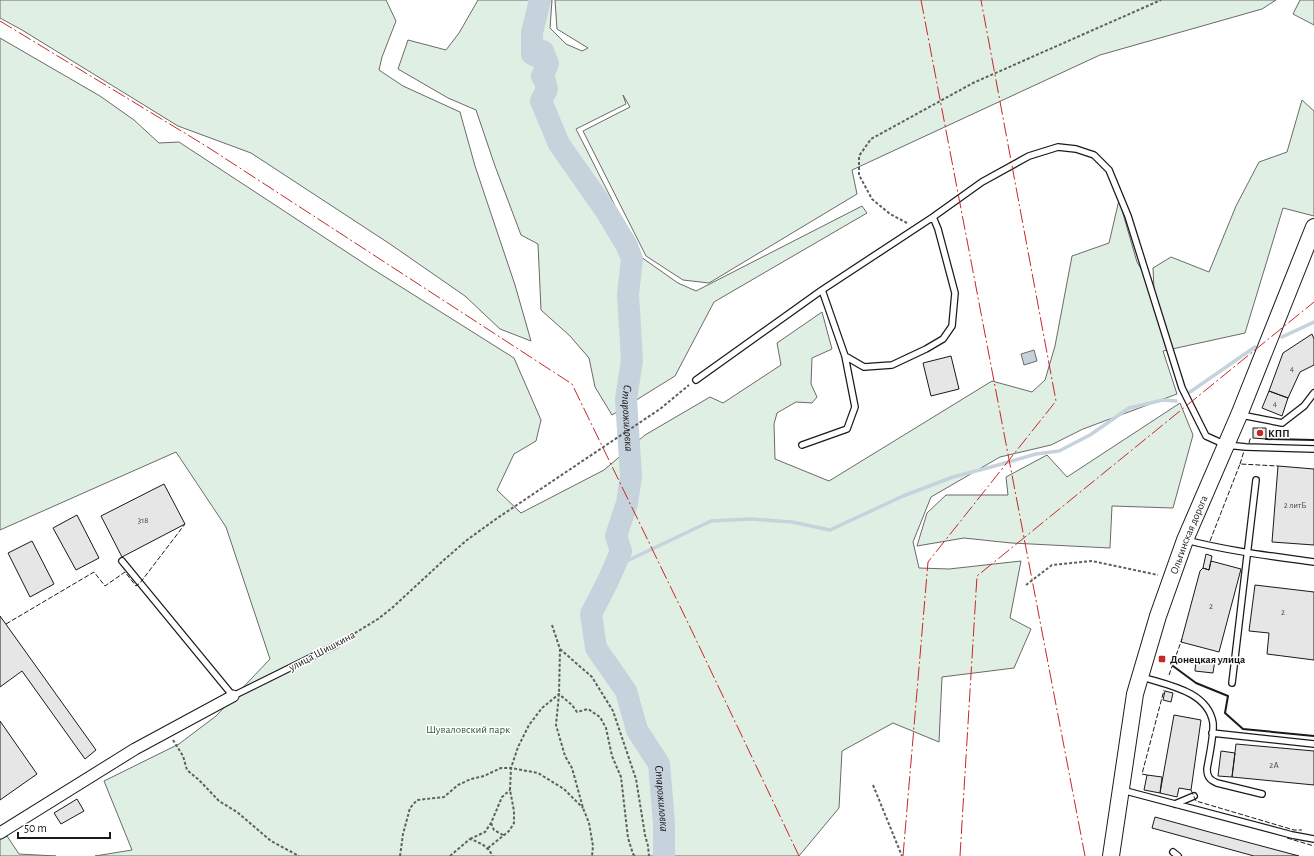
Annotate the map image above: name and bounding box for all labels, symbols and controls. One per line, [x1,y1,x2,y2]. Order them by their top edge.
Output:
house number: 4 [1290,364,1295,373]
water label: Старожиловка [619,384,635,452]
house number: 4 [1273,399,1278,408]
marker: КПП [1255,428,1265,438]
place label: КПП [1268,428,1290,439]
street label: Ольгинская дорога [1168,494,1209,575]
house number: 2 литБ [1284,501,1306,510]
house number: 318 [137,516,149,525]
house number: 2 [1209,602,1213,611]
house number: 2 [1281,608,1285,617]
street label: улица Шишкина [286,629,357,674]
marker: Донецкая улица [1157,654,1167,664]
place label: Донецкая улица [1170,654,1245,665]
park label: Шуваловский парк [426,724,510,735]
house number: 2А [1269,761,1279,770]
water label: Старожиловка [653,765,670,832]
scale bar [18,814,110,840]
text: 50 m [24,822,47,834]

